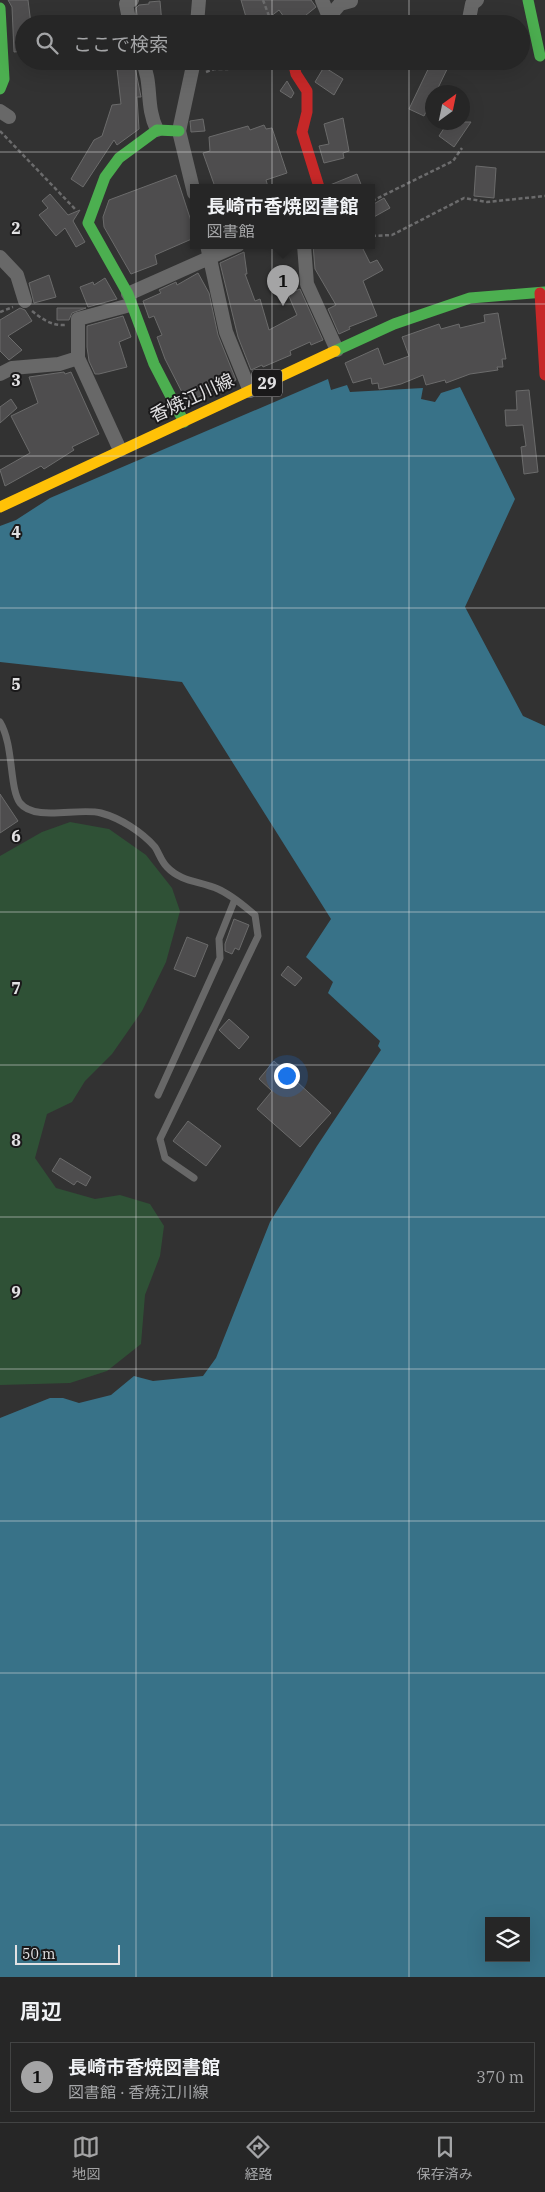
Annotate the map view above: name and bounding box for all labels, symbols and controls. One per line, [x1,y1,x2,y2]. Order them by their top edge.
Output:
search box [15,15,530,70]
icon: search [33,29,61,57]
text: ここで検索 [73,32,168,56]
north arrow [425,85,470,130]
popup [190,184,375,249]
text: 長崎市香焼図書館 [206,194,359,218]
text: 2 [11,218,21,238]
text: 図書館 [206,221,255,241]
pin: 1 [267,265,299,306]
street label: 香焼江川線 [146,368,237,427]
road number: 29 [252,369,282,396]
text: 3 [11,370,21,390]
text: 4 [11,522,21,542]
text: 5 [11,674,21,694]
text: 6 [11,826,21,846]
text: 7 [11,978,21,998]
your location [274,1063,300,1089]
text: 8 [11,1130,21,1150]
text: 9 [11,1282,21,1302]
map controls [485,1917,530,1962]
button: layers [485,1917,530,1962]
scale bar [15,1942,120,1965]
text: 50 m [22,1945,55,1963]
text: 周辺 [20,1997,62,2025]
text: 長崎市香焼図書館 [68,2055,220,2079]
text: 1 [32,2067,42,2087]
text: 370 m [476,2067,524,2087]
text: 図書館 · 香焼江川線 [68,2082,209,2102]
tab: 地図 [72,2133,100,2183]
tab: 経路 [244,2133,272,2183]
tab: 保存済み [417,2133,473,2183]

